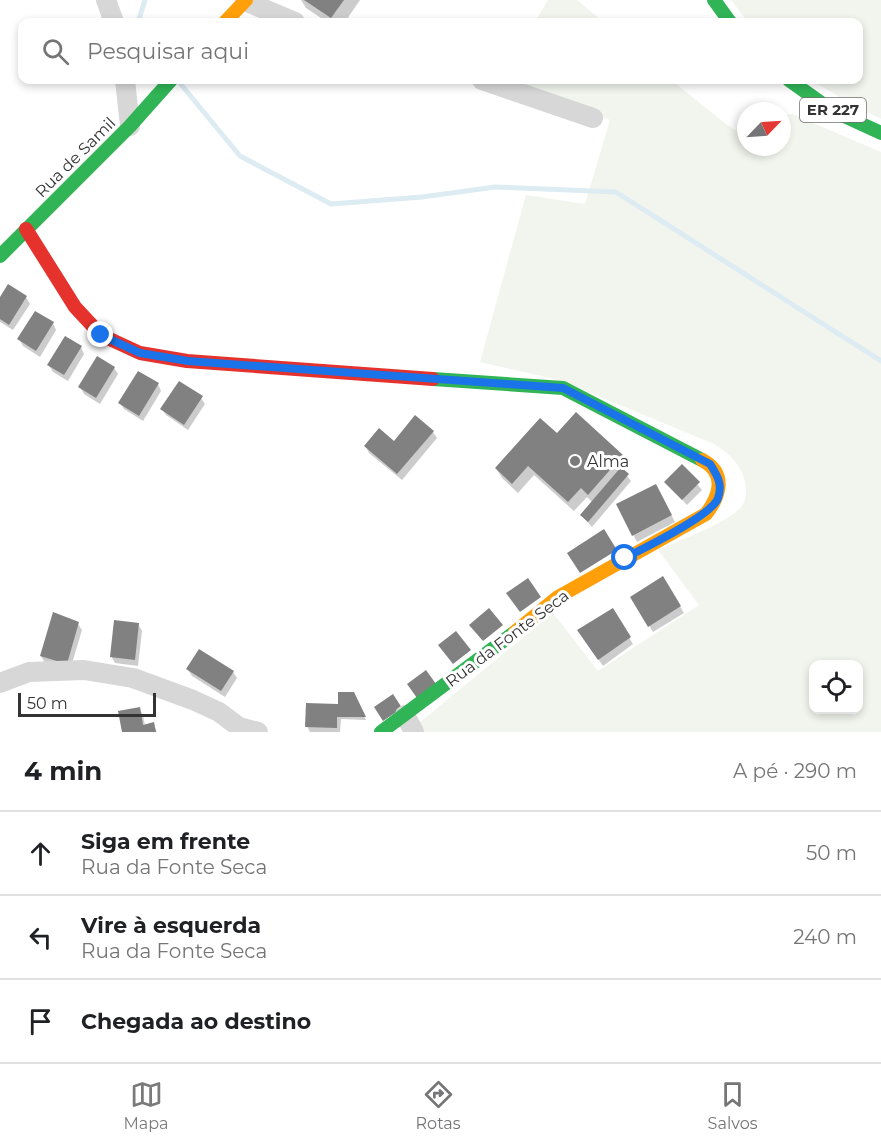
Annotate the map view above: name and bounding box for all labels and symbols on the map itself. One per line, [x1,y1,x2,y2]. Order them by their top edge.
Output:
road number: ER 227 [800,98,866,122]
north arrow [737,102,791,156]
street label: Rua de Samil [31,113,119,201]
route end [87,321,113,347]
place label: Alma [587,452,629,471]
marker: Alma [568,454,582,468]
route start [611,544,637,570]
street label: Rua da Fonte Seca [442,586,573,691]
scale bar [18,690,156,718]

